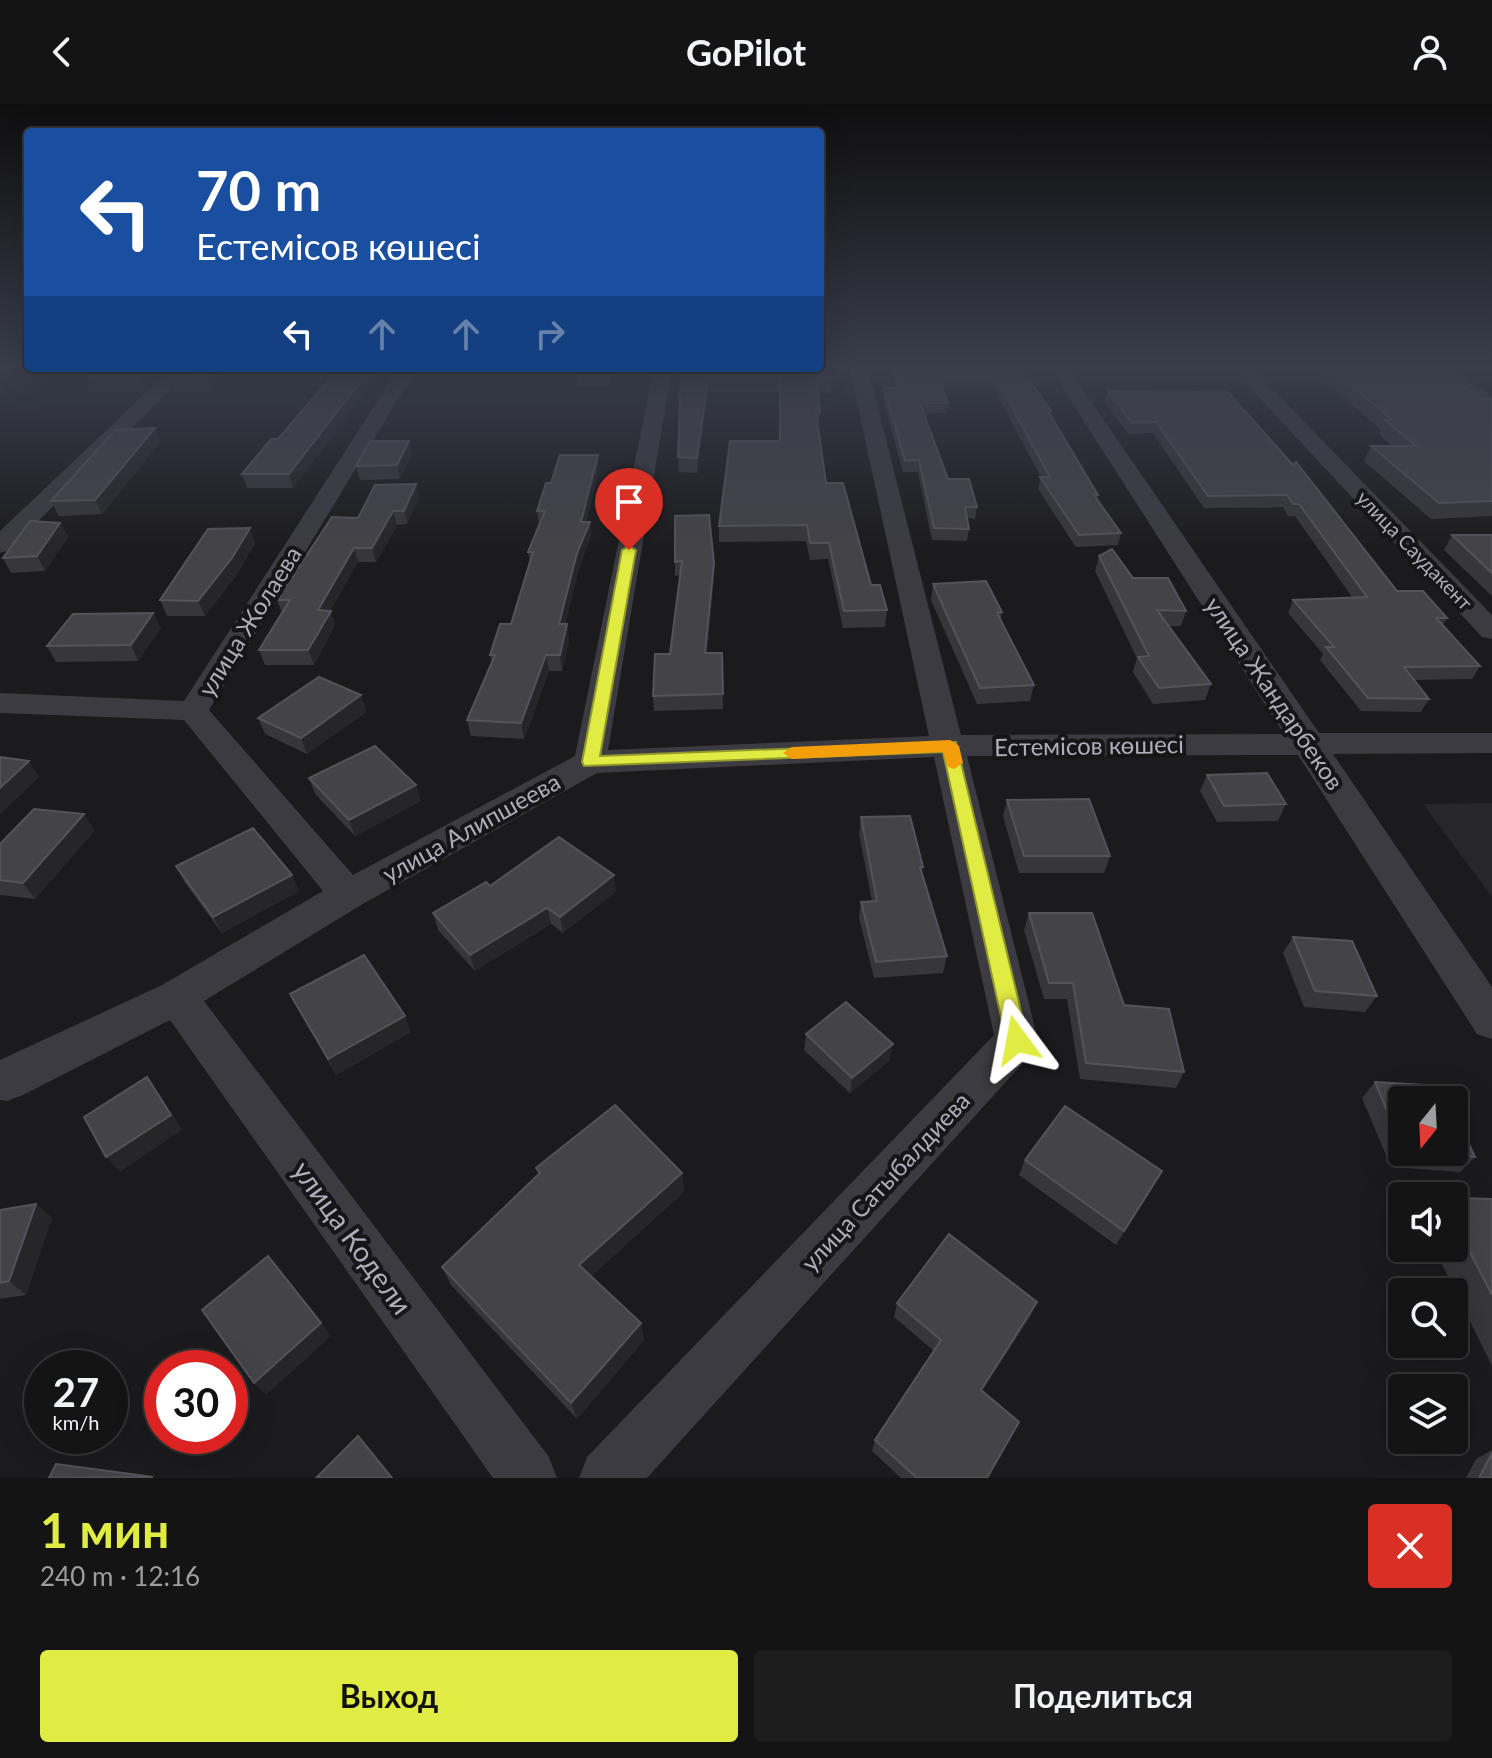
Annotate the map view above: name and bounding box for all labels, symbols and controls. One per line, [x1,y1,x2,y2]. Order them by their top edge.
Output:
icon: back [40,30,84,74]
text: GoPilot [686,30,806,74]
icon: person [1408,30,1452,74]
text: 70 m [196,156,321,223]
icon: left [64,160,168,264]
text: Естемісов көшесі [196,224,481,268]
icon: left [276,312,320,356]
icon: ahead [360,312,404,356]
icon: ahead [444,312,488,356]
icon: right [528,312,572,356]
pin [595,468,663,550]
icon: arrive [607,480,651,524]
street label: улица Саудакент [1352,485,1478,615]
street label: улица Жолаева [191,541,307,701]
street label: улица Жандарбеков [1200,591,1350,795]
street label: Естемісов көшесі [994,729,1184,761]
street label: улица Алипшеева [377,766,565,888]
position arrow [975,998,1059,1082]
street label: улица Сатыбалдиева [795,1086,975,1276]
north arrow [1388,1086,1468,1166]
map controls [1388,1086,1468,1454]
street label: улица Кодели [286,1154,420,1320]
button: sound [1388,1182,1468,1262]
button: search [1388,1278,1468,1358]
speed limit sign: 30 [144,1350,248,1454]
text: 27 [53,1368,99,1416]
button: layers [1388,1374,1468,1454]
text: km/h [53,1410,99,1434]
text: 1 мин [40,1501,169,1558]
button: close [1368,1504,1452,1588]
text: 240 m · 12:16 [40,1560,200,1592]
button: Выход [40,1650,738,1742]
button: Поделиться [754,1650,1452,1742]

